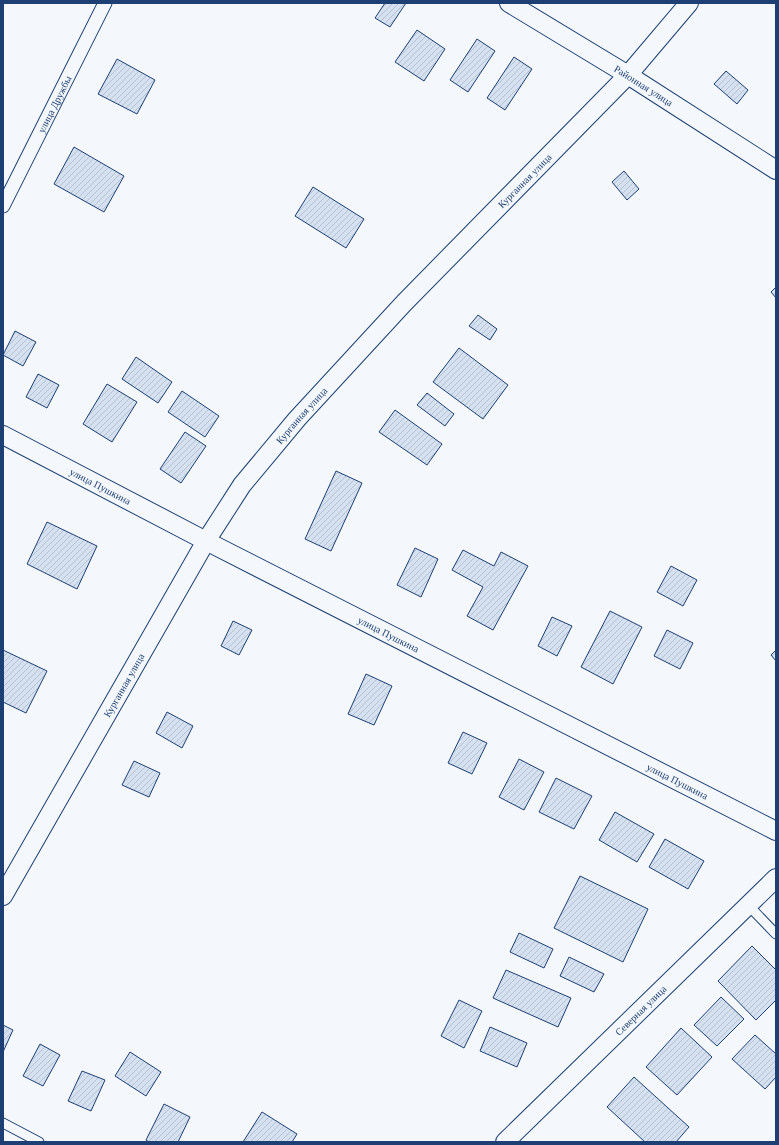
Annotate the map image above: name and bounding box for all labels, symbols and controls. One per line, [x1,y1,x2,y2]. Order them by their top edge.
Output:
street label: Районная улица [613,63,676,108]
street label: улица Дружбы [35,74,73,134]
street label: Курганная улица [495,151,554,210]
street label: Курганная улица [273,384,329,446]
street label: улица Пушкина [68,465,133,507]
street label: улица Пушкина [356,614,422,654]
street label: Курганная улица [101,651,146,719]
street label: улица Пушкина [645,761,710,801]
street label: Северная улица [613,982,669,1037]

